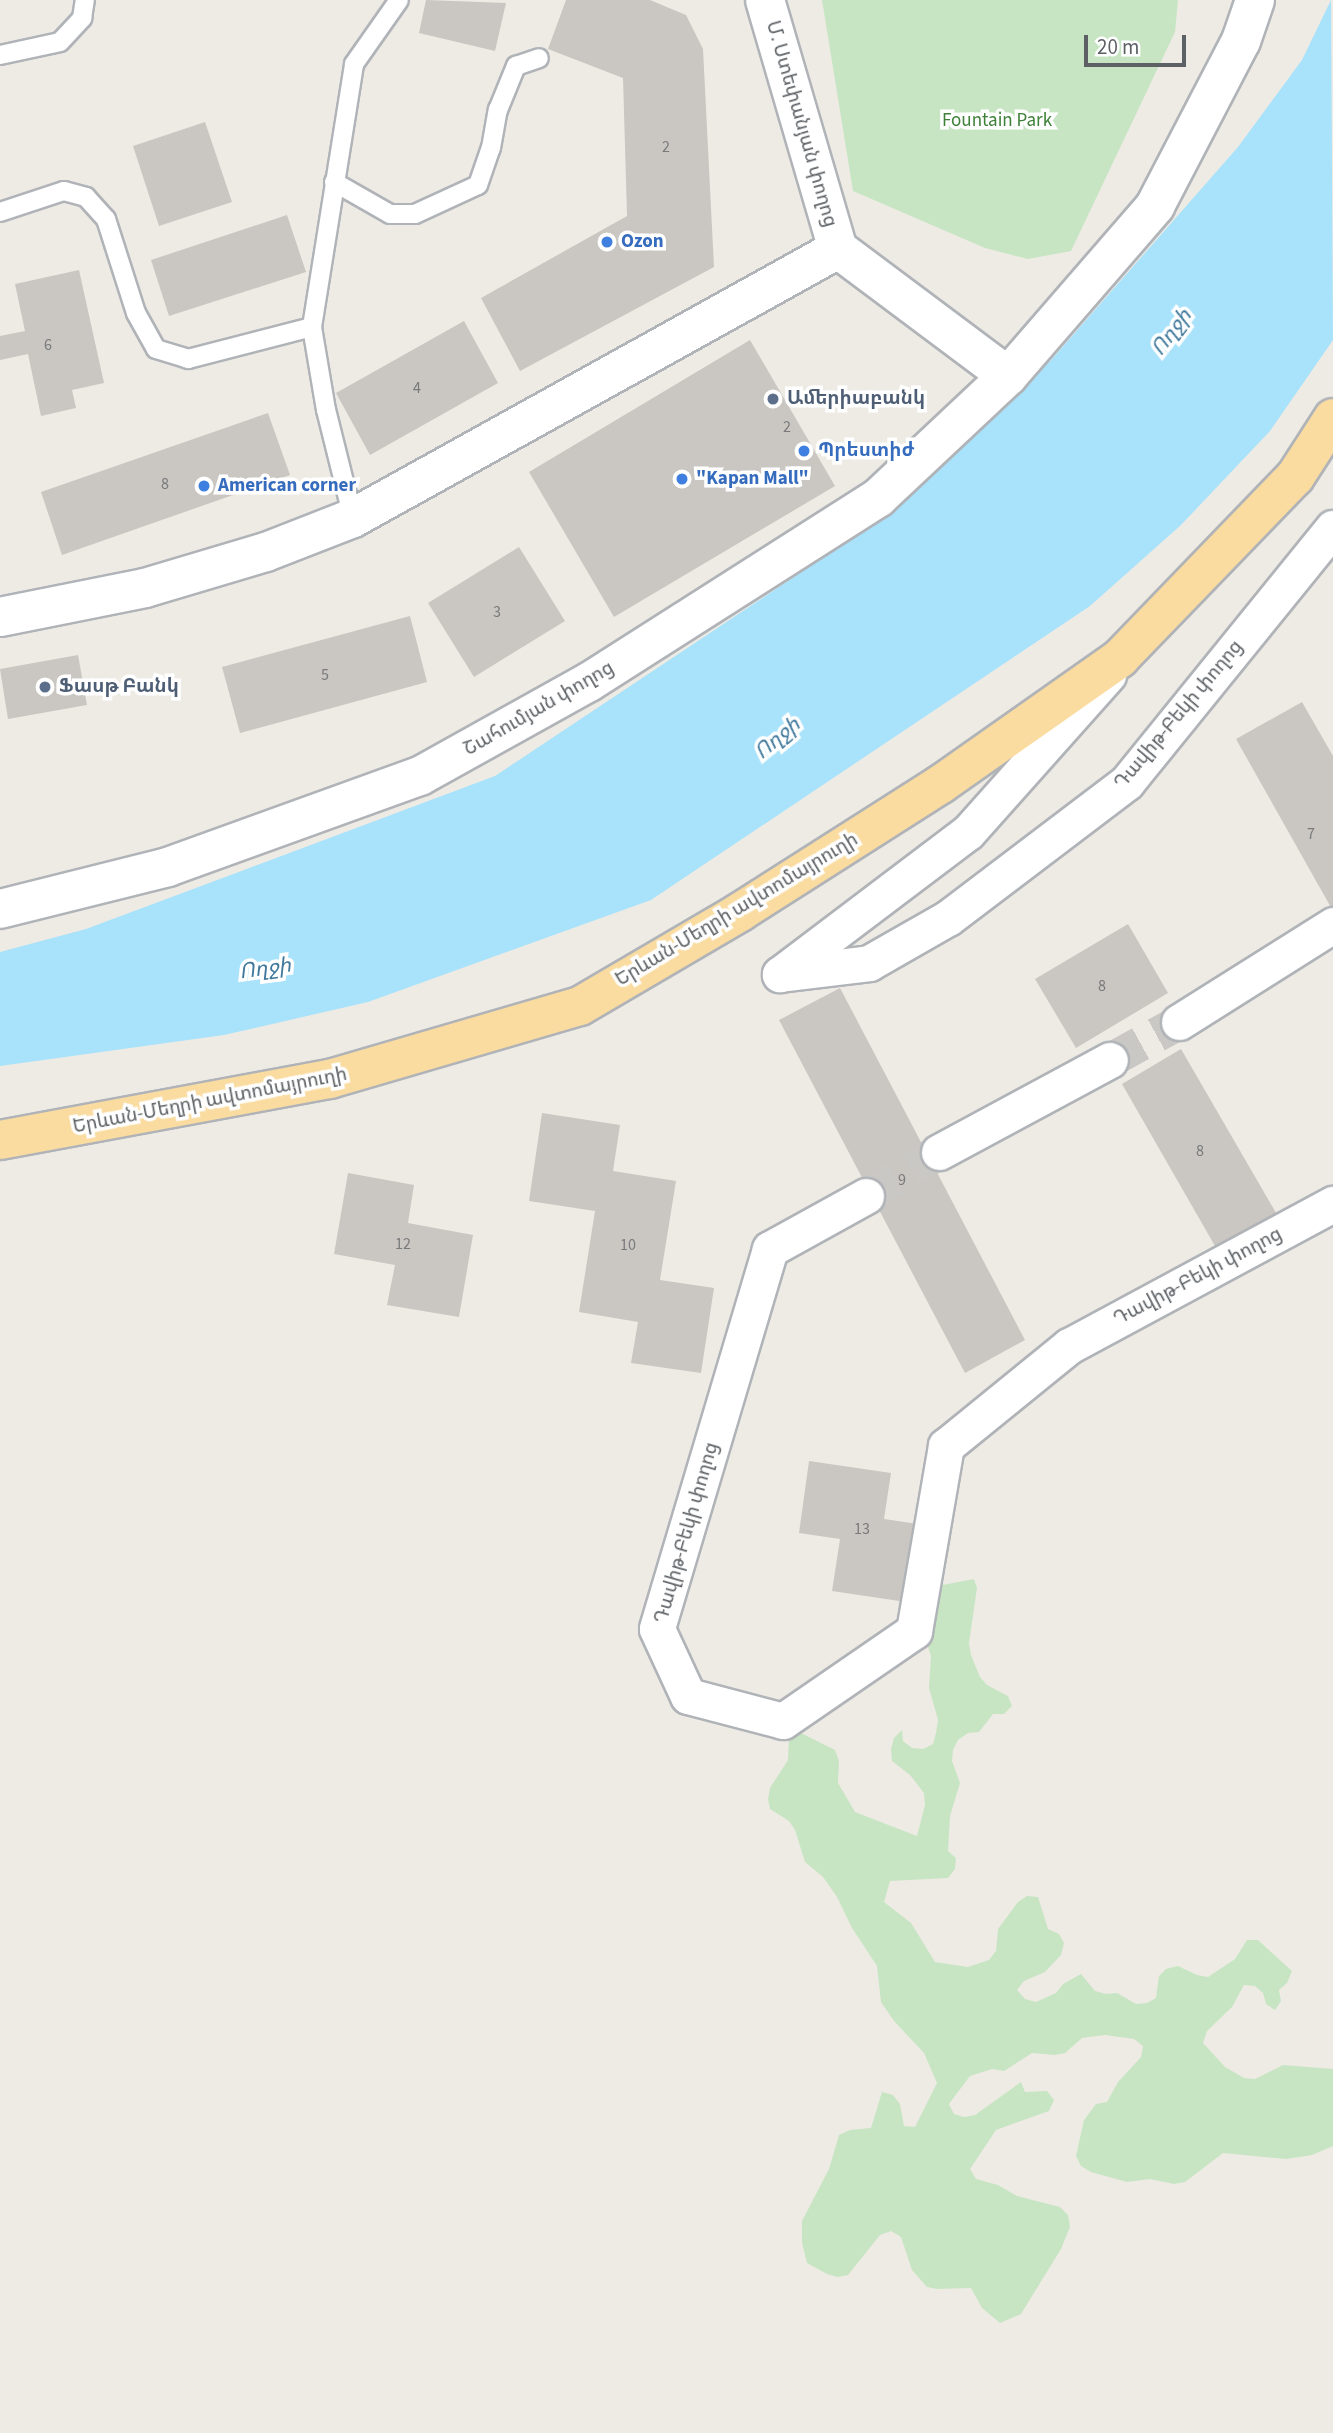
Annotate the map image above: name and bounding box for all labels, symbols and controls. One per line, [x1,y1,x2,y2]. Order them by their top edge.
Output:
street label: Մ. Ստեփանյան փողոց [761,18,841,230]
scale bar [1088,21,1190,65]
text: 20 m [1097,32,1139,62]
park label: Fountain Park [942,110,1052,132]
house number: 2 [662,137,670,157]
place label: Ozon [621,231,664,253]
marker: Ozon [599,234,615,250]
water label: Ողջի [1145,304,1197,360]
house number: 6 [44,335,52,355]
house number: 4 [413,378,421,398]
place label: Ամերիաբանկ [787,388,925,410]
marker: Ամերիաբանկ [765,391,781,407]
house number: 2 [783,417,791,437]
place label: Պրեստիժ [818,440,914,462]
marker: Պրեստիժ [796,443,812,459]
place label: "Kapan Mall" [696,468,809,490]
marker: "Kapan Mall" [674,471,690,487]
house number: 8 [161,474,169,494]
place label: American corner [218,475,356,497]
marker: American corner [196,478,212,494]
house number: 3 [493,602,501,622]
street label: Դավիթ-Բեկի փողոց [1110,636,1248,794]
street label: Շահումյան փողոց [460,657,618,761]
house number: 5 [321,665,329,685]
place label: Ֆասթ Բանկ [59,676,179,698]
marker: Ֆասթ Բանկ [37,679,53,695]
water label: Ողջի [749,712,805,764]
house number: 7 [1307,824,1315,844]
street label: Երևան-Մեղրի ավտոմայրուղի [612,828,862,992]
water label: Ողջի [238,952,292,984]
house number: 8 [1098,976,1106,996]
street label: Երևան-Մեղրի ավտոմայրուղի [71,1063,349,1139]
house number: 8 [1196,1141,1204,1161]
house number: 9 [898,1170,906,1190]
street label: Դավիթ-Բեկի փողոց [1110,1223,1286,1331]
house number: 12 [395,1234,411,1254]
house number: 10 [620,1235,636,1255]
street label: Դավիթ-Բեկի փողոց [650,1440,724,1626]
house number: 13 [854,1519,870,1539]

